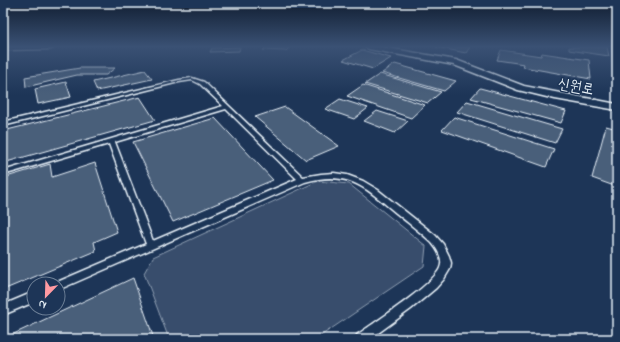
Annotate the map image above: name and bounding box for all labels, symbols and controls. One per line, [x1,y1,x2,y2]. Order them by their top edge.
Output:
street label: 신원로 [556,73,596,101]
north arrow [26,276,66,316]
text: N [36,295,49,313]

